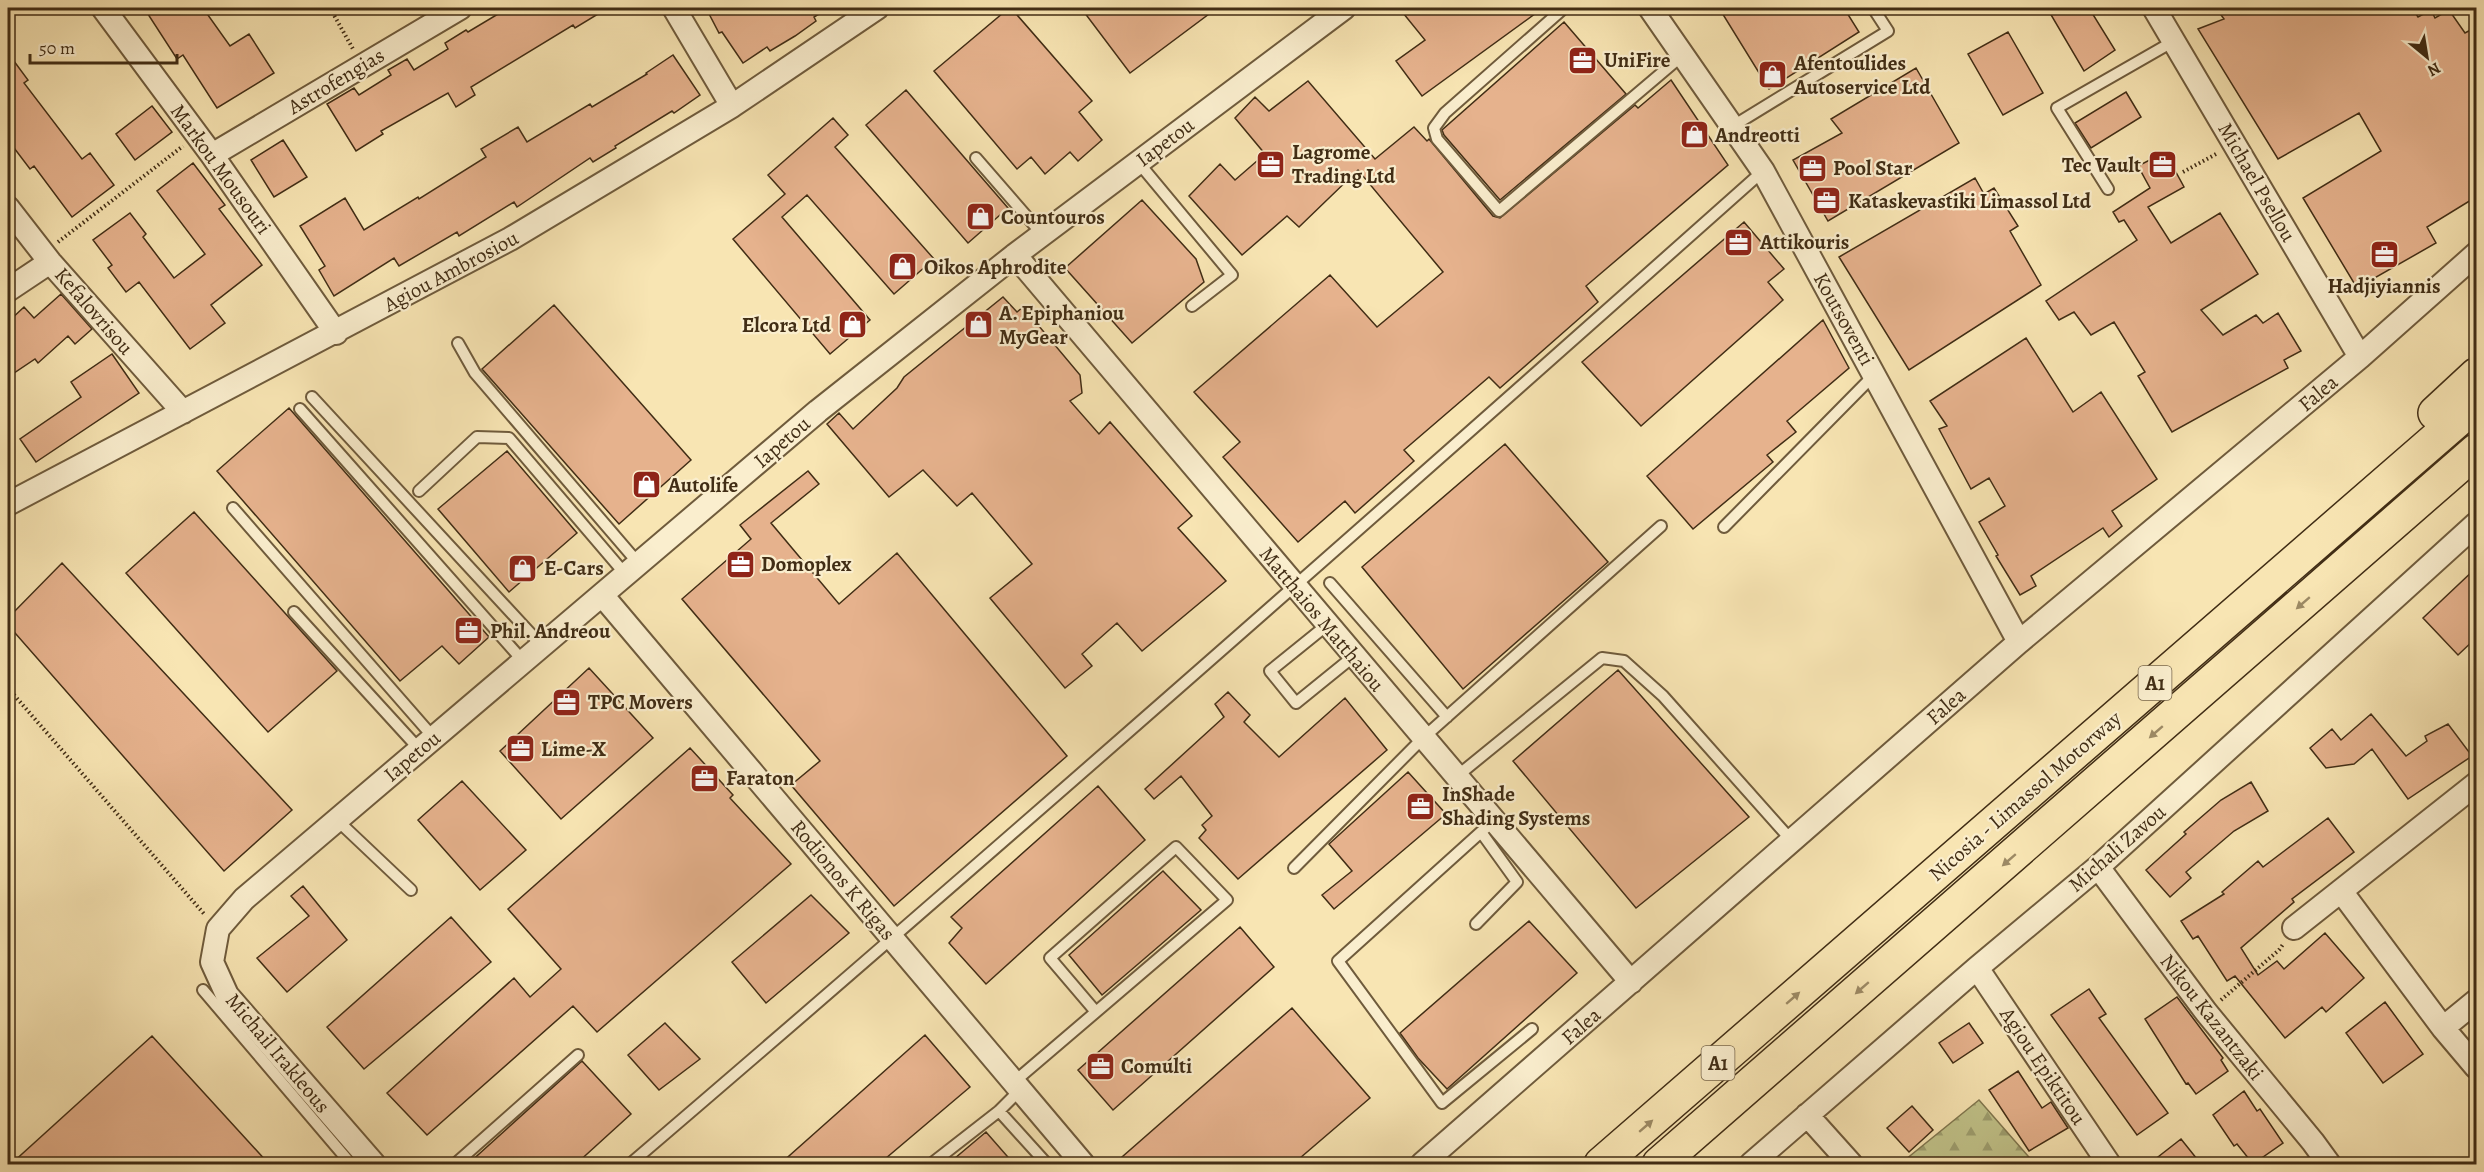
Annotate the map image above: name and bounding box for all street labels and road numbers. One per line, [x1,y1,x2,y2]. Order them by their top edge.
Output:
street label: Astrofengias [282,41,390,121]
street label: Markou Mousouri [164,98,278,240]
street label: Iapetou [1130,111,1200,173]
street label: Michael Psellou [2211,117,2303,247]
street label: Agiou Ambrosiou [378,223,524,319]
street label: Kefalovrisou [48,261,140,361]
street label: Koutsoventi [1807,267,1881,371]
street label: Falea [2292,368,2344,418]
street label: Iapetou [748,409,817,474]
street label: Matthaios Matthaiou [1253,541,1391,698]
road number: A1 [2138,666,2172,700]
street label: Falea [1920,681,1972,731]
street label: Nicosia - Limassol Motorway [1923,704,2128,887]
street label: Iapetou [378,724,447,788]
street label: Michali Zavou [2062,797,2172,898]
street label: Rodionos K Rigas [784,814,902,946]
street label: Nikou Kazantzaki [2154,948,2270,1086]
street label: Michail Irakleous [219,987,337,1119]
street label: Falea [1555,1001,1607,1051]
street label: Agiou Epiktitou [1993,1001,2093,1131]
road number: A1 [1702,1046,1734,1080]

